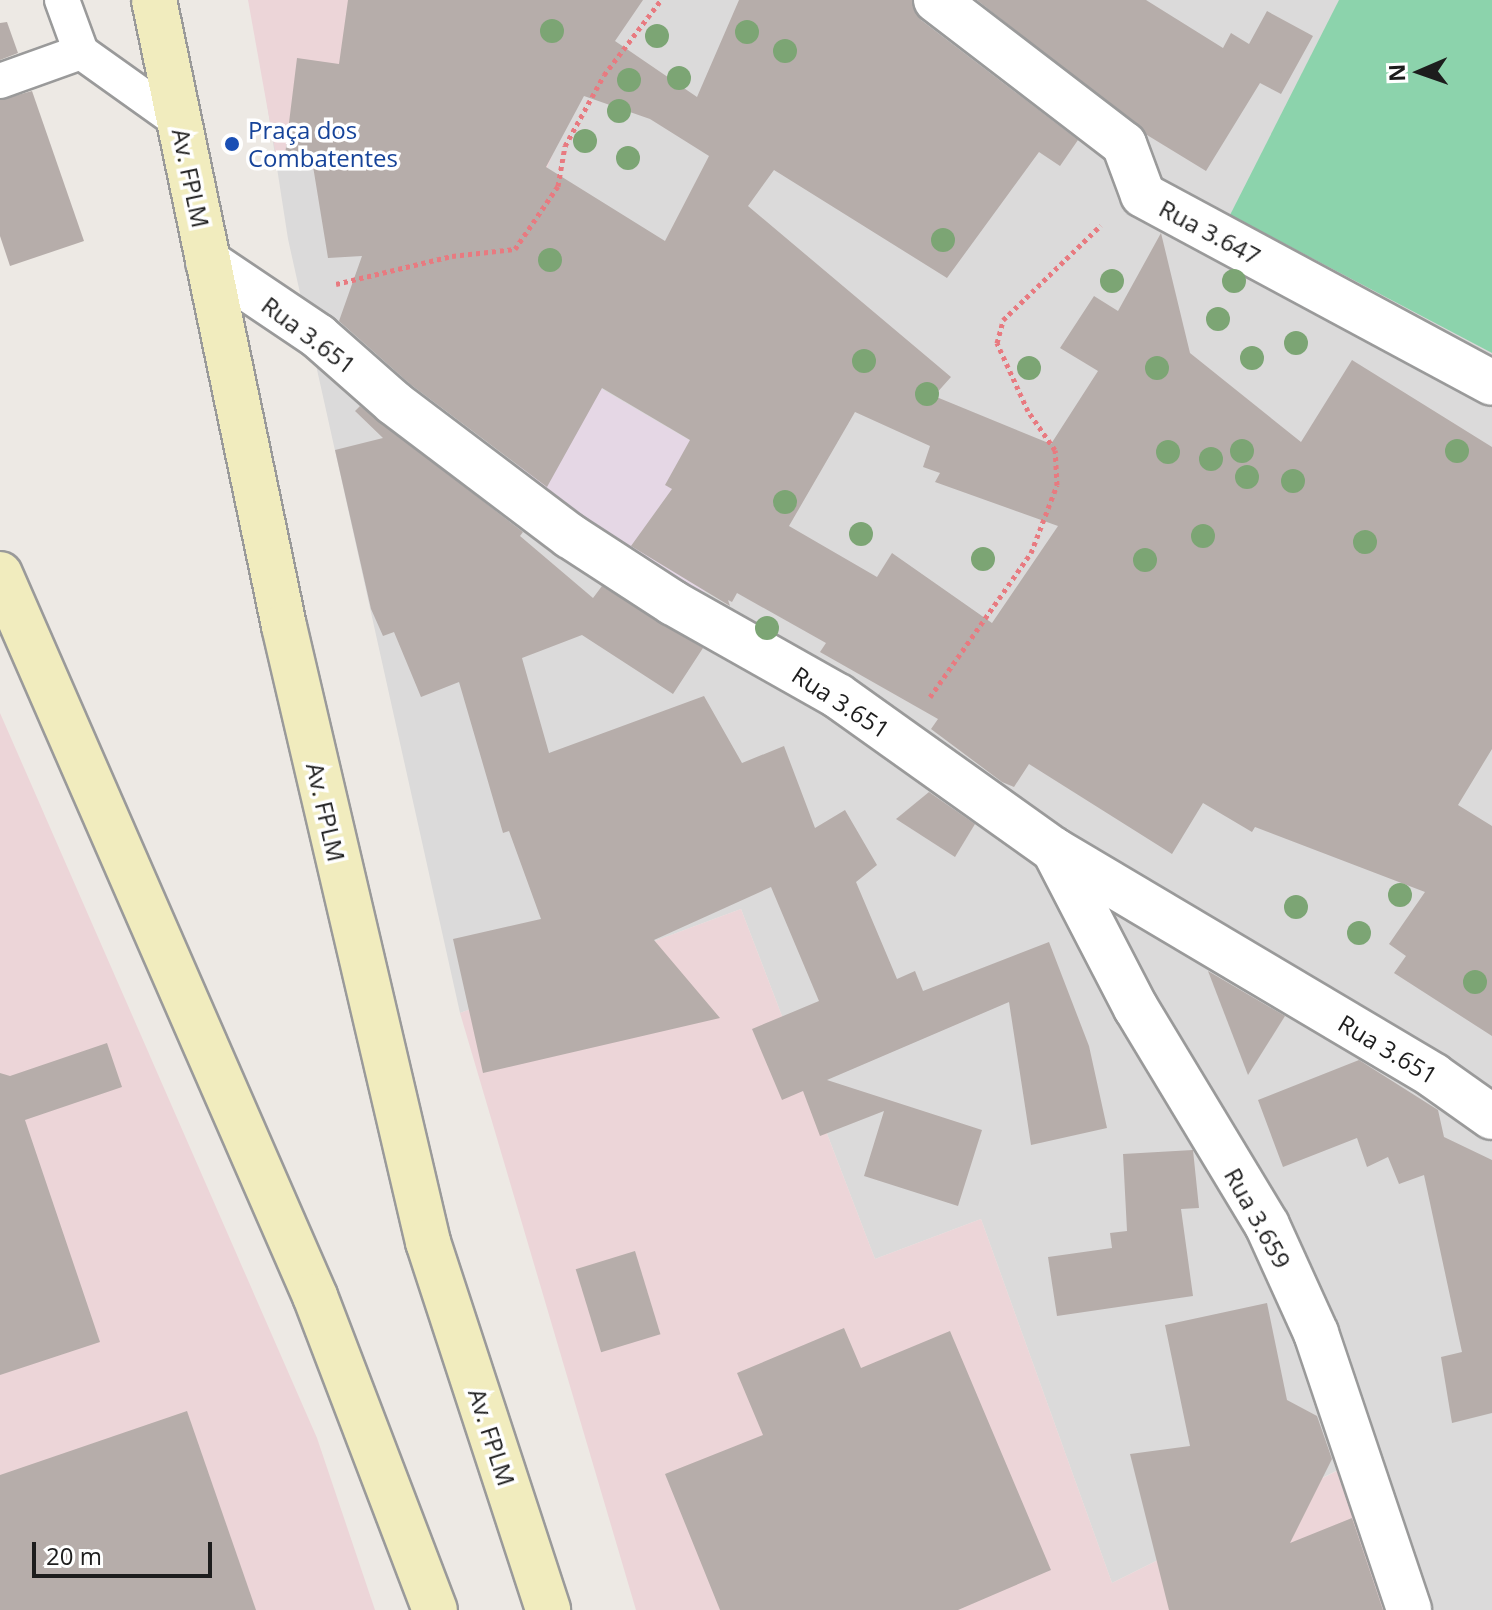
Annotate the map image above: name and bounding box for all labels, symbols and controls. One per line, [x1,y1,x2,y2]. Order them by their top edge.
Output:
north arrow [1380,32,1460,112]
text: N [1381,63,1411,82]
place label: Praça dos Combatentes [248,116,398,172]
street label: Av. FPLM [166,126,216,230]
marker: Praça dos Combatentes [223,135,241,153]
street label: Rua 3.647 [1155,193,1265,271]
street label: Rua 3.651 [256,290,362,380]
street label: Rua 3.651 [787,660,895,744]
street label: Av. FPLM [301,760,351,864]
street label: Rua 3.651 [1333,1008,1443,1090]
street label: Rua 3.659 [1219,1163,1297,1273]
street label: Av. FPLM [463,1385,521,1489]
scale bar [36,1526,216,1576]
text: 20 m [46,1539,102,1572]

